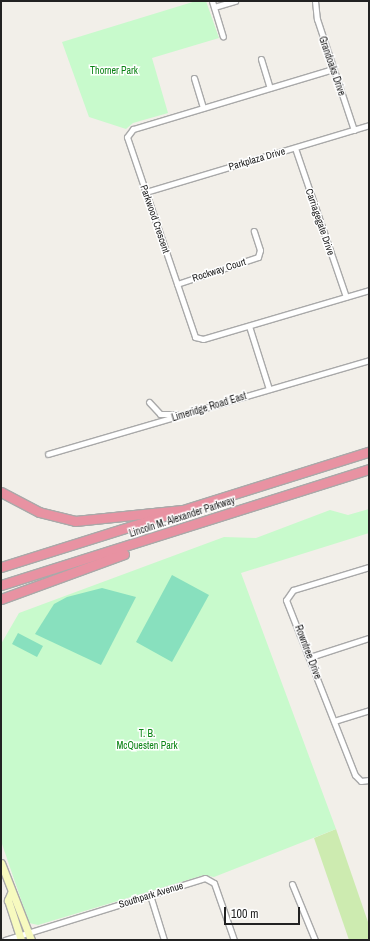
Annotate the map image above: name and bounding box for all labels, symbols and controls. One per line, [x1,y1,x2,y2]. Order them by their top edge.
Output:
street label: Grandoaks Drive [316,35,348,97]
park label: Thorner Park [90,65,138,77]
street label: Parkplaza Drive [227,145,287,173]
street label: Parkwood Crescent [138,183,172,255]
street label: Carriagegate Drive [303,187,337,257]
street label: Rockway Court [191,256,247,284]
street label: Limeridge Road East [170,390,248,424]
street label: Lincoln M. Alexander Parkway [127,494,237,540]
street label: Rowntree Drive [292,623,324,681]
park label: T. B. McQuesten Park [116,727,178,750]
street label: Southpark Avenue [117,879,185,911]
scale bar [226,899,302,925]
text: 100 m [231,906,258,922]

